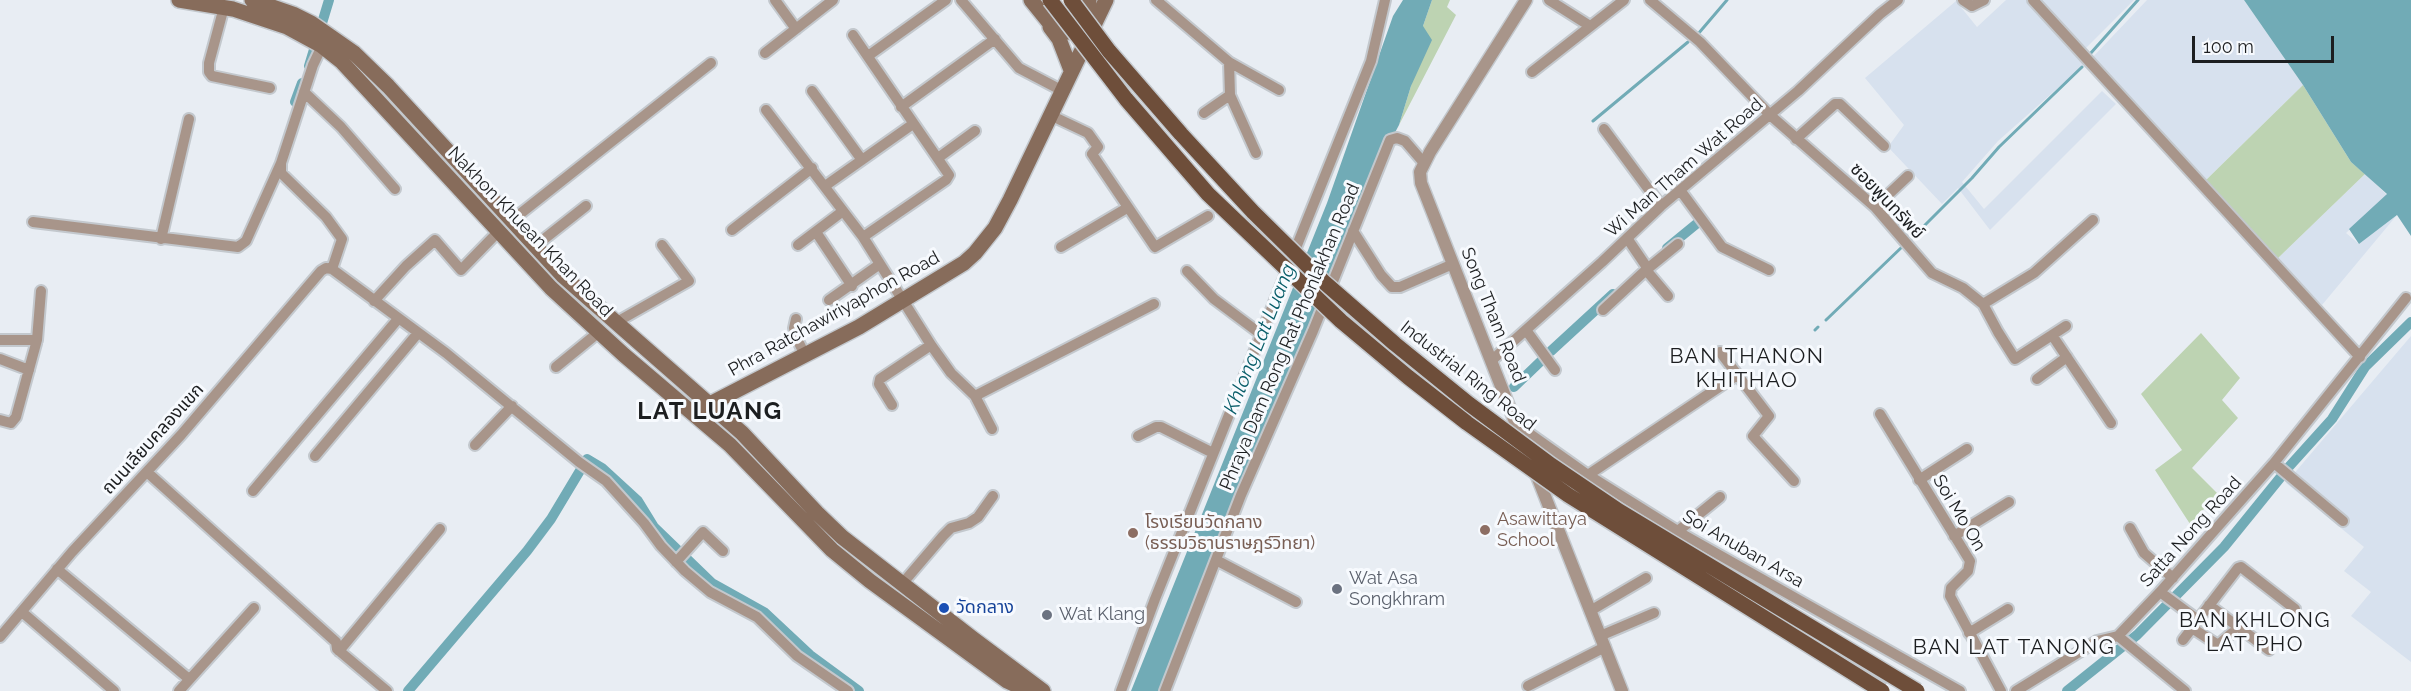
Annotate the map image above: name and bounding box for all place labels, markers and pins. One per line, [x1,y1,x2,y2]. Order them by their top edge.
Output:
place label: Asawittaya School [1497,509,1587,552]
place label: โรงเรียนวัดกลาง (ธรรมวิธานราษฎร์วิทยา) [1145,512,1315,554]
marker: Asawittaya School [1478,523,1492,537]
marker: โรงเรียนวัดกลาง (ธรรมวิธานราษฎร์วิทยา) [1126,526,1140,540]
place label: Wat Asa Songkhram [1349,568,1445,610]
marker: Wat Asa Songkhram [1330,582,1344,596]
place label: วัดกลาง [956,597,1014,619]
marker: วัดกลาง [937,601,951,615]
place label: Wat Klang [1059,604,1145,626]
marker: Wat Klang [1040,608,1054,622]

